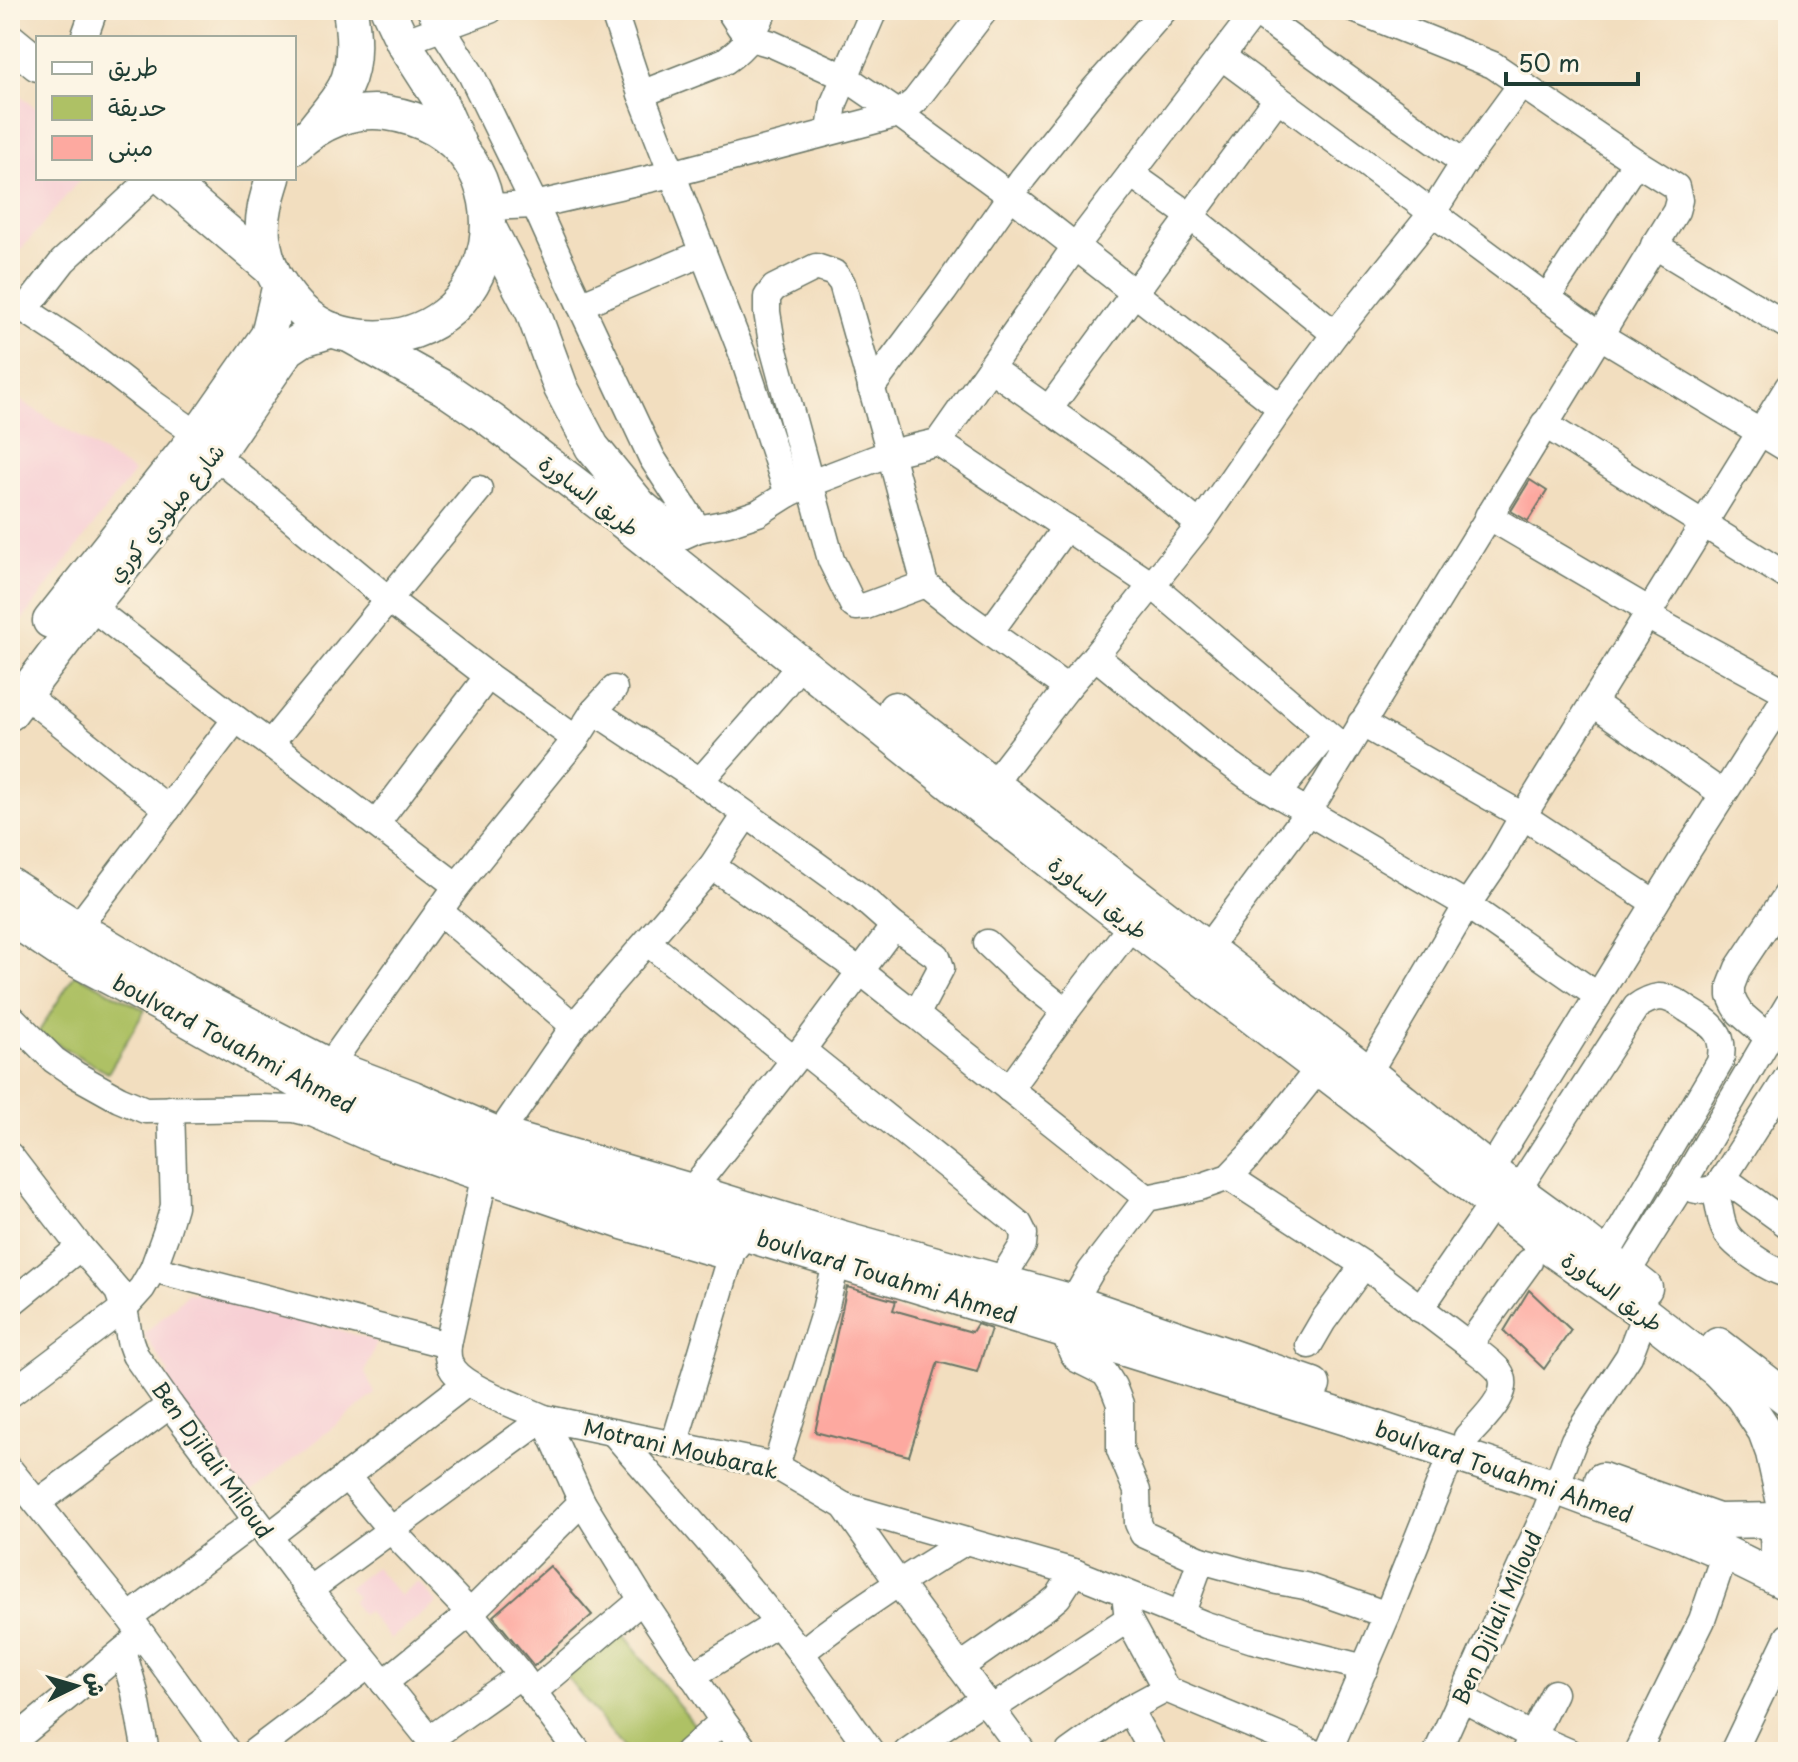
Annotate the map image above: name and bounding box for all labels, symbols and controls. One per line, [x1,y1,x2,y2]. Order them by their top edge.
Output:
legend [36,36,296,180]
scale bar [1506,36,1638,86]
text: 50 m [1518,44,1580,80]
text: طريق [108,48,158,84]
text: حديقة [108,88,167,124]
text: مبنى [108,128,153,164]
street label: شارع ميلودي كوري [98,435,233,590]
street label: طريق الساورة [533,446,647,544]
street label: طريق الساورة [1042,847,1156,946]
street label: boulvard Touahmi Ahmed [108,965,362,1121]
street label: boulvard Touahmi Ahmed [753,1220,1021,1331]
street label: طريق الساورة [1555,1243,1671,1339]
street label: Ben Djilali Miloud [145,1374,282,1545]
street label: Motrani Moubarak [581,1409,782,1486]
street label: boulvard Touahmi Ahmed [1371,1411,1638,1530]
street label: Ben Djilali Miloud [1442,1525,1549,1710]
north arrow [36,1646,116,1726]
text: ش [80,1671,115,1698]

